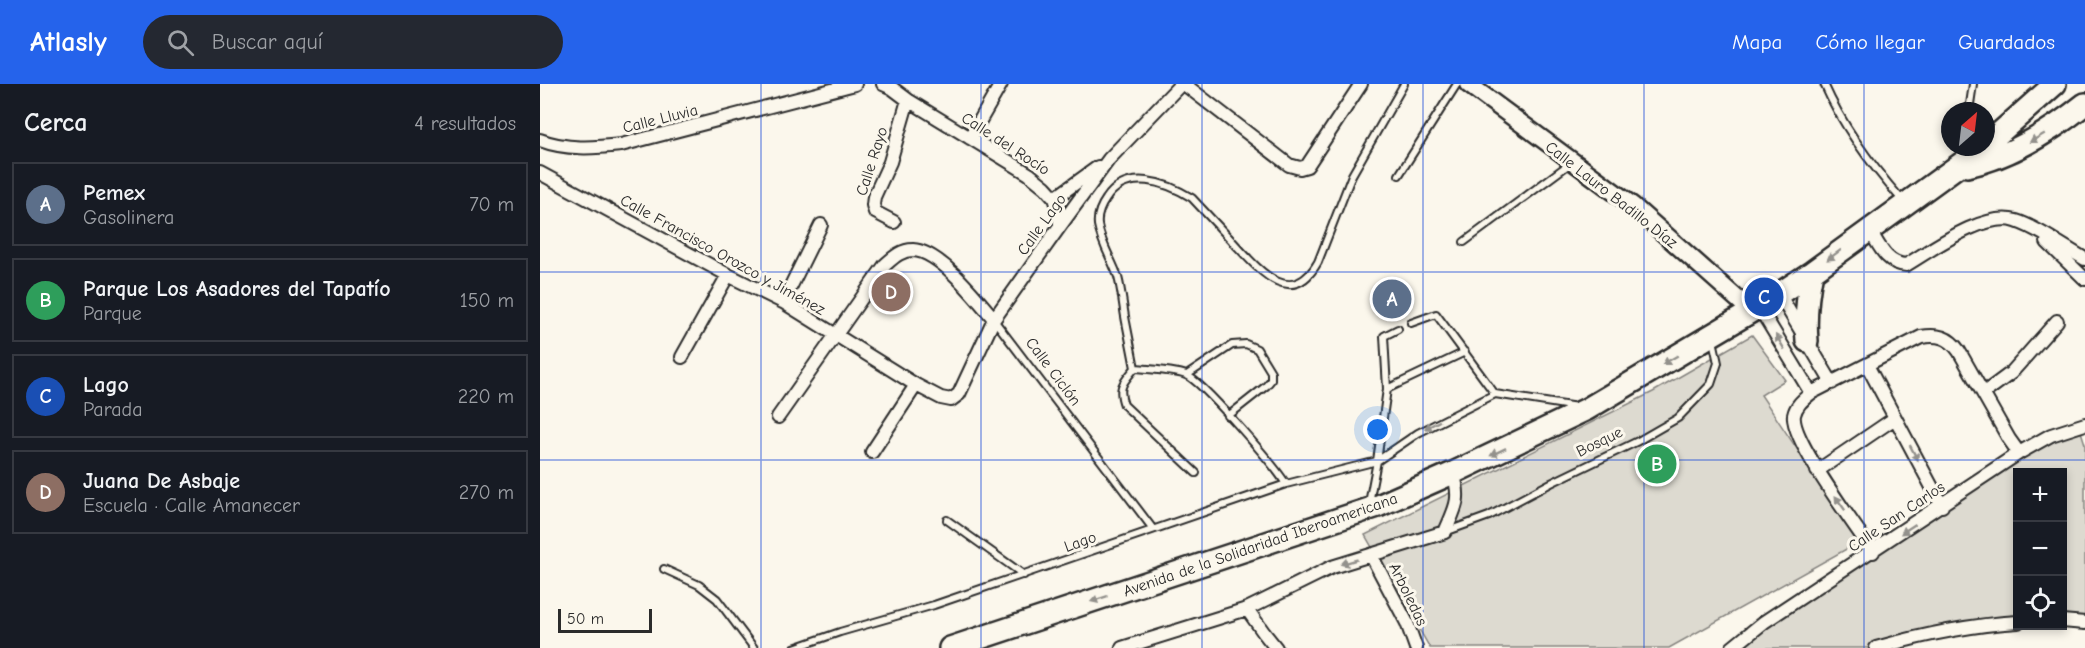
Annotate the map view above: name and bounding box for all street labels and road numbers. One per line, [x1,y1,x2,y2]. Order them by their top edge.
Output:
street label: Calle Lluvia [621,101,700,137]
street label: Calle del Rocío [958,109,1053,179]
street label: Calle Rayo [852,125,892,198]
street label: Calle Lauro Badillo Díaz [1542,138,1681,252]
street label: Calle Lago [1014,190,1070,259]
street label: Calle Francisco Orozco y Jiménez [617,191,828,319]
street label: Calle Ciclón [1022,334,1085,409]
street label: Bosque [1573,423,1626,461]
street label: Calle San Carlos [1845,478,1949,556]
street label: Avenida de la Solidaridad Iberoamericana [1121,489,1400,600]
street label: Lago [1062,528,1099,556]
street label: Arboledas [1385,560,1431,629]

